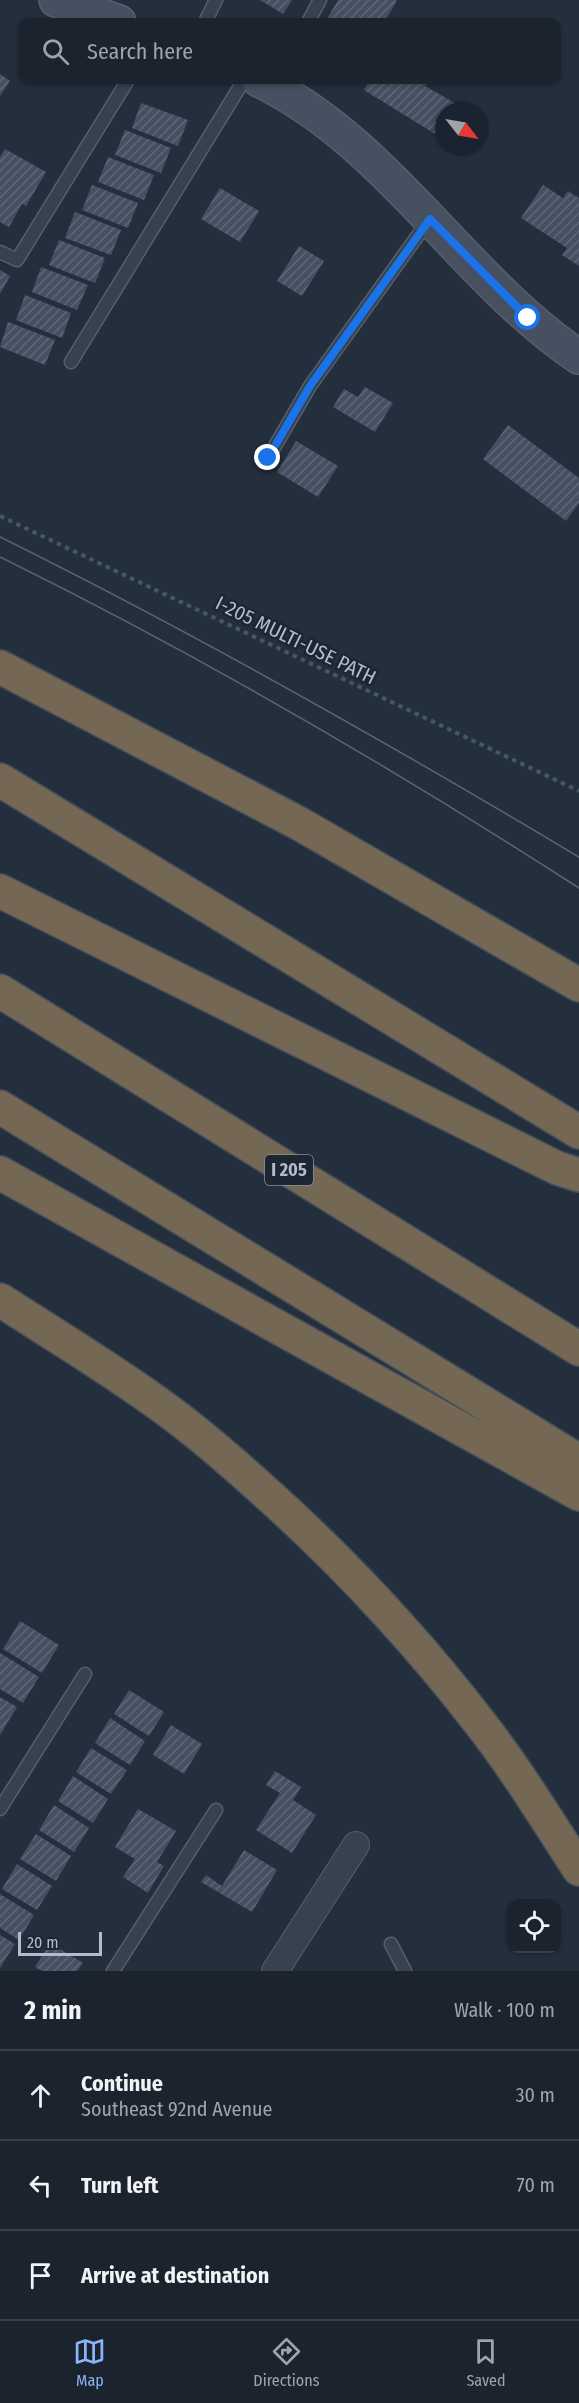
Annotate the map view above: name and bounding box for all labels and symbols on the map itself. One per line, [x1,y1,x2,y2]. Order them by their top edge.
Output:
north arrow [435,102,489,156]
route start [514,304,540,330]
route end [254,444,280,470]
street label: I-205 MULTI-USE PATH [212,591,380,689]
road number: I 205 [265,1155,313,1185]
scale bar [18,1929,102,1956]

